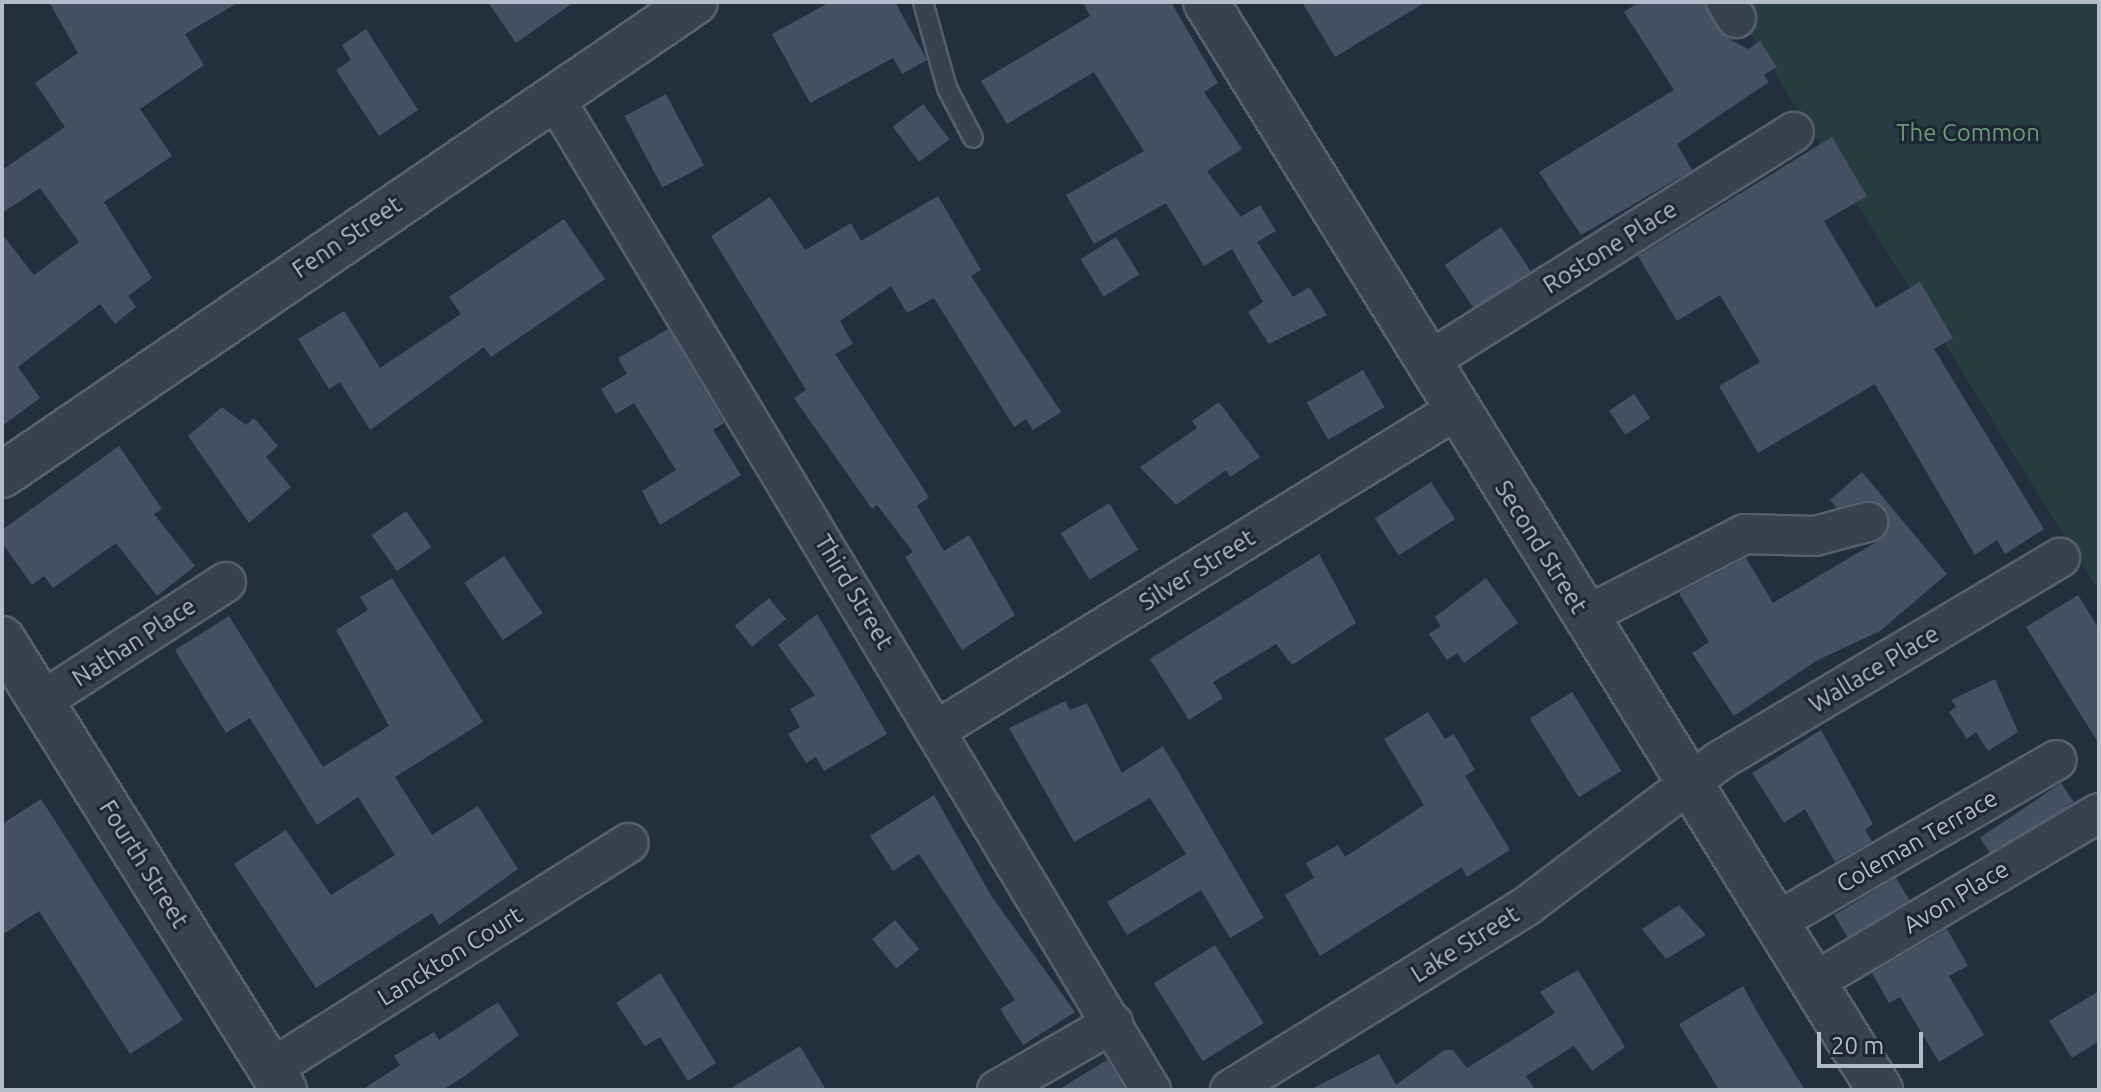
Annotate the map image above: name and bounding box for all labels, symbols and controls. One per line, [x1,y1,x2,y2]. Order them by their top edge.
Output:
park label: The Common [1896,119,2040,147]
street label: Fenn Street [287,190,407,284]
street label: Rostone Place [1538,194,1682,300]
street label: Second Street [1489,475,1593,619]
street label: Silver Street [1134,523,1260,617]
street label: Third Street [809,530,899,654]
street label: Nathan Place [67,591,201,693]
street label: Wallace Place [1804,619,1944,719]
street label: Coleman Terrace [1832,783,2002,899]
street label: Fourth Street [93,795,195,933]
street label: Avon Place [1898,854,2014,940]
street label: Lake Street [1406,899,1524,989]
street label: Lanckton Court [372,900,528,1012]
scale bar [1821,1016,1927,1066]
text: 20 m [1831,1032,1884,1059]

